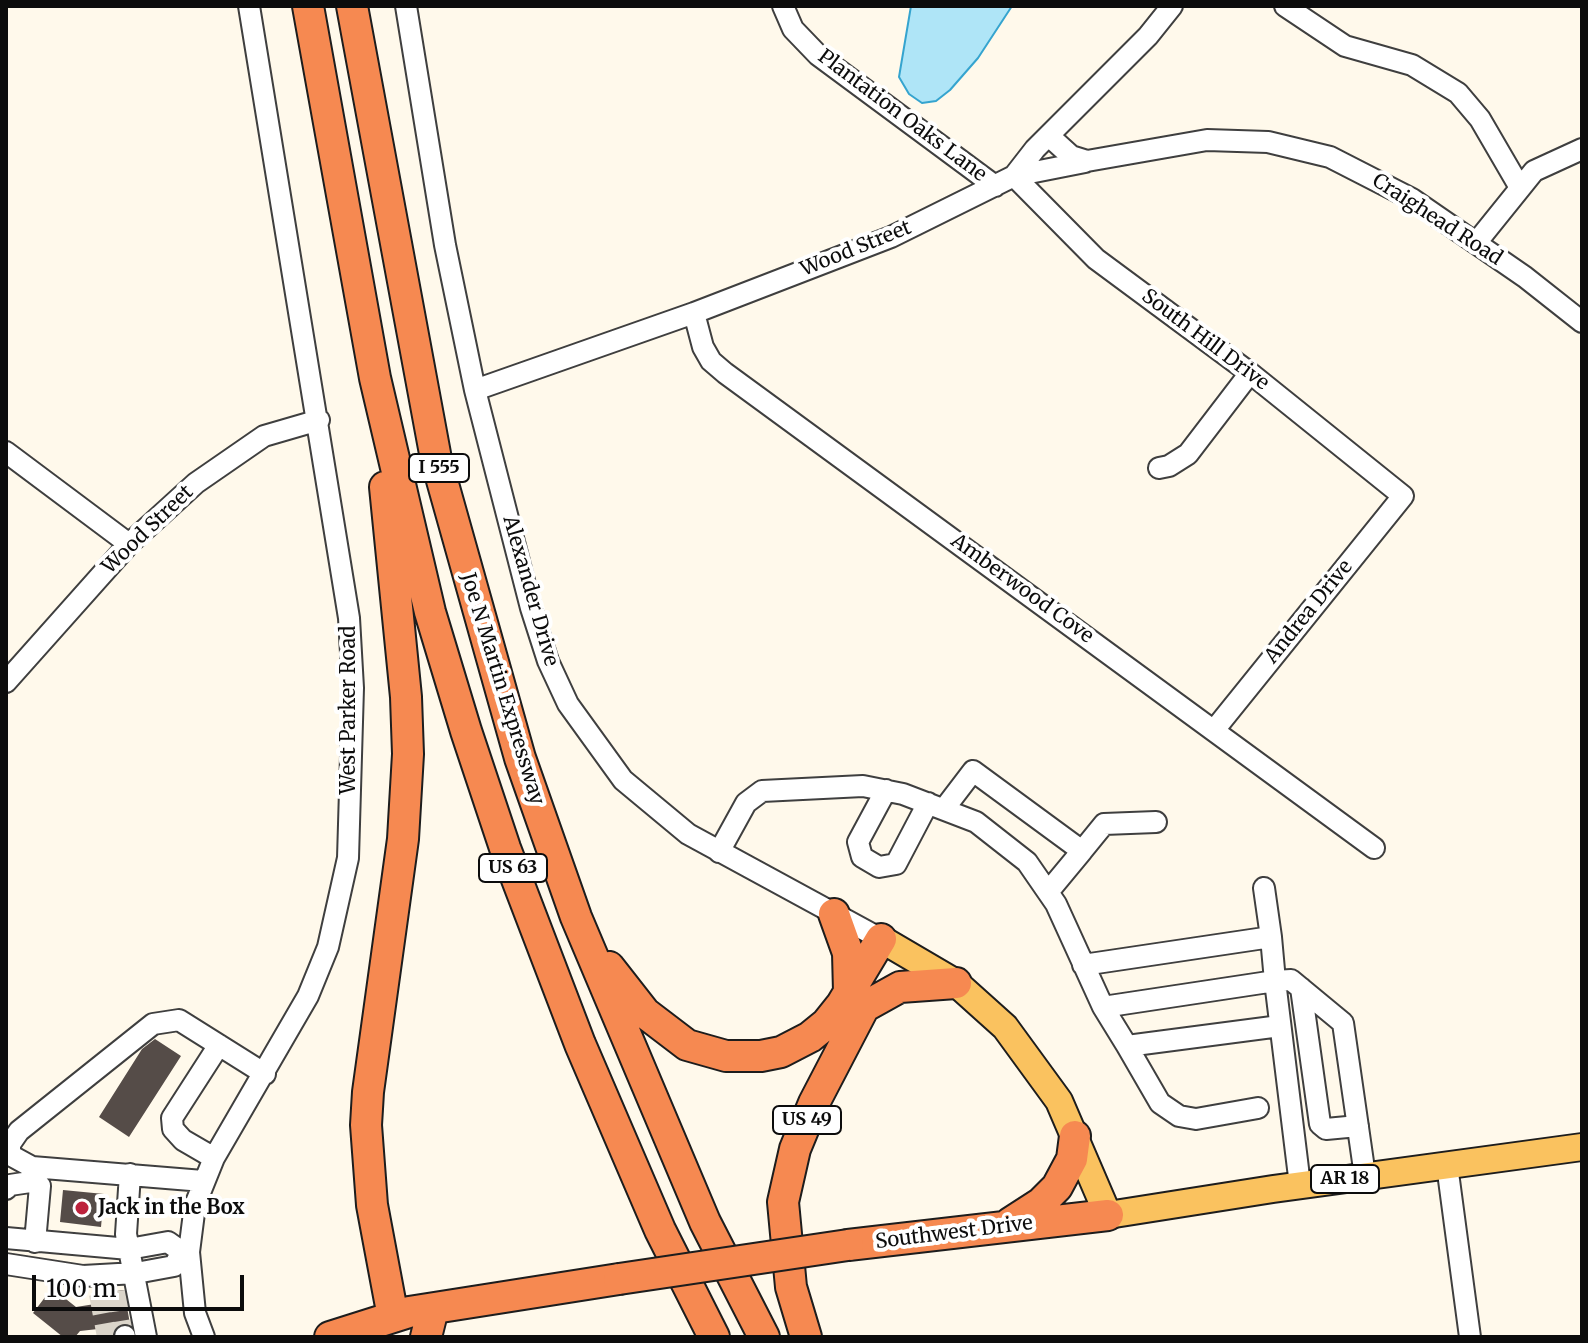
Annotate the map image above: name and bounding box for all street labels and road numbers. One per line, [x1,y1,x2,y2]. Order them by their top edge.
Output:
street label: Plantation Oaks Lane [813,45,991,187]
street label: Craighead Road [1367,169,1507,271]
street label: Wood Street [797,216,915,282]
street label: South Hill Drive [1137,284,1273,396]
road number: I 555 [409,454,469,482]
street label: Wood Street [97,481,199,579]
street label: Alexander Drive [497,513,563,669]
street label: Amberwood Cove [946,529,1098,649]
street label: Andrea Drive [1260,556,1358,668]
street label: Joe N Martin Expressway [455,570,549,808]
street label: West Parker Road [337,626,361,794]
road number: US 63 [479,854,547,882]
road number: US 49 [773,1106,841,1134]
road number: AR 18 [1311,1165,1379,1193]
street label: Southwest Drive [874,1211,1034,1255]

